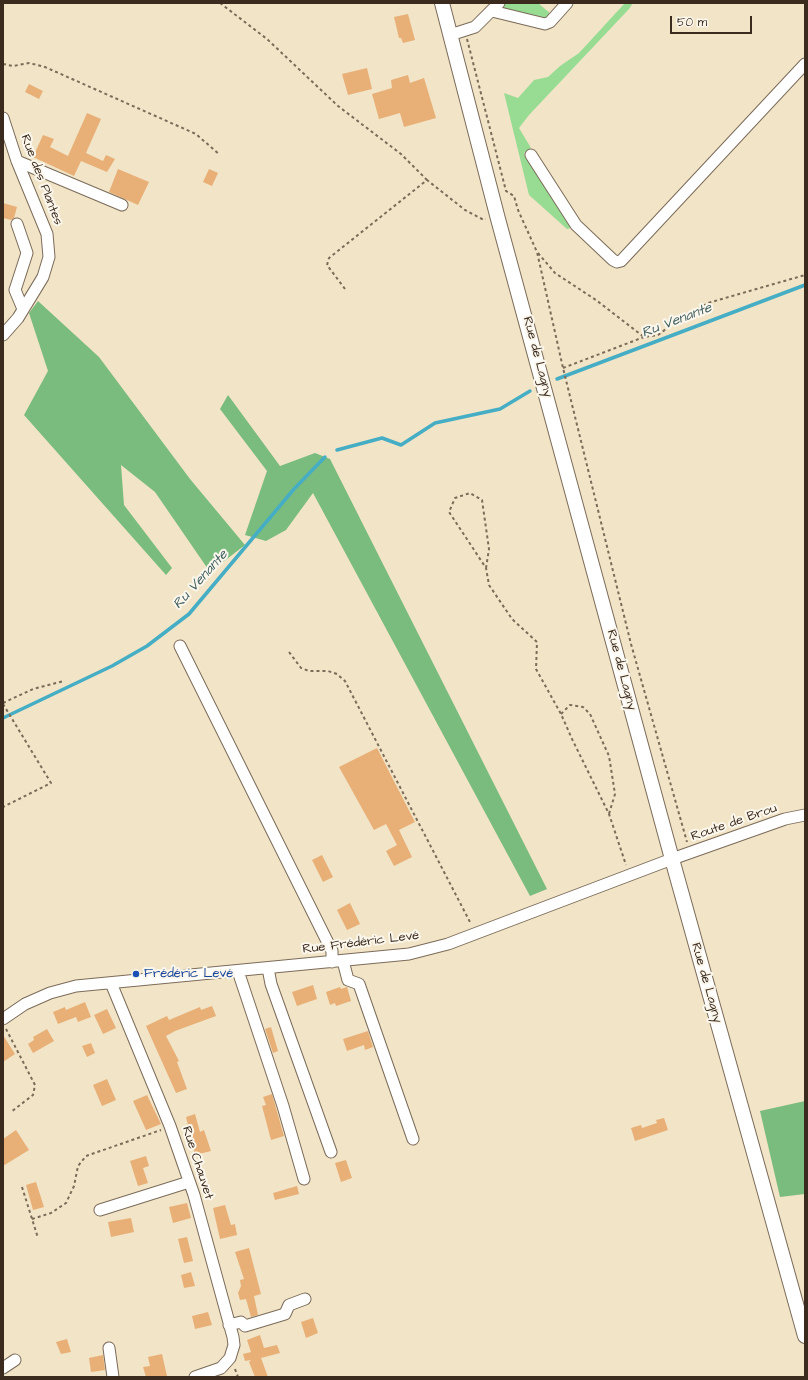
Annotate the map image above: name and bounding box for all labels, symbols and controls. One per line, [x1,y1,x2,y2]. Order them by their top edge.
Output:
scale bar [672,8,754,34]
text: 50 m [677,14,707,31]
street label: Rue des Plantes [17,132,65,228]
water label: Ru Venante [640,300,714,342]
street label: Rue de Lagny [519,315,555,399]
water label: Ru Venante [170,547,232,613]
street label: Rue de Lagny [603,628,639,712]
street label: Route de Brou [689,801,779,845]
street label: Rue Frédéric Levé [302,928,420,958]
street label: Rue de Lagny [687,941,725,1025]
place label: Frédéric Levé [144,966,233,982]
marker: Frédéric Levé [131,969,141,979]
street label: Rue Chauvet [178,1124,216,1202]

